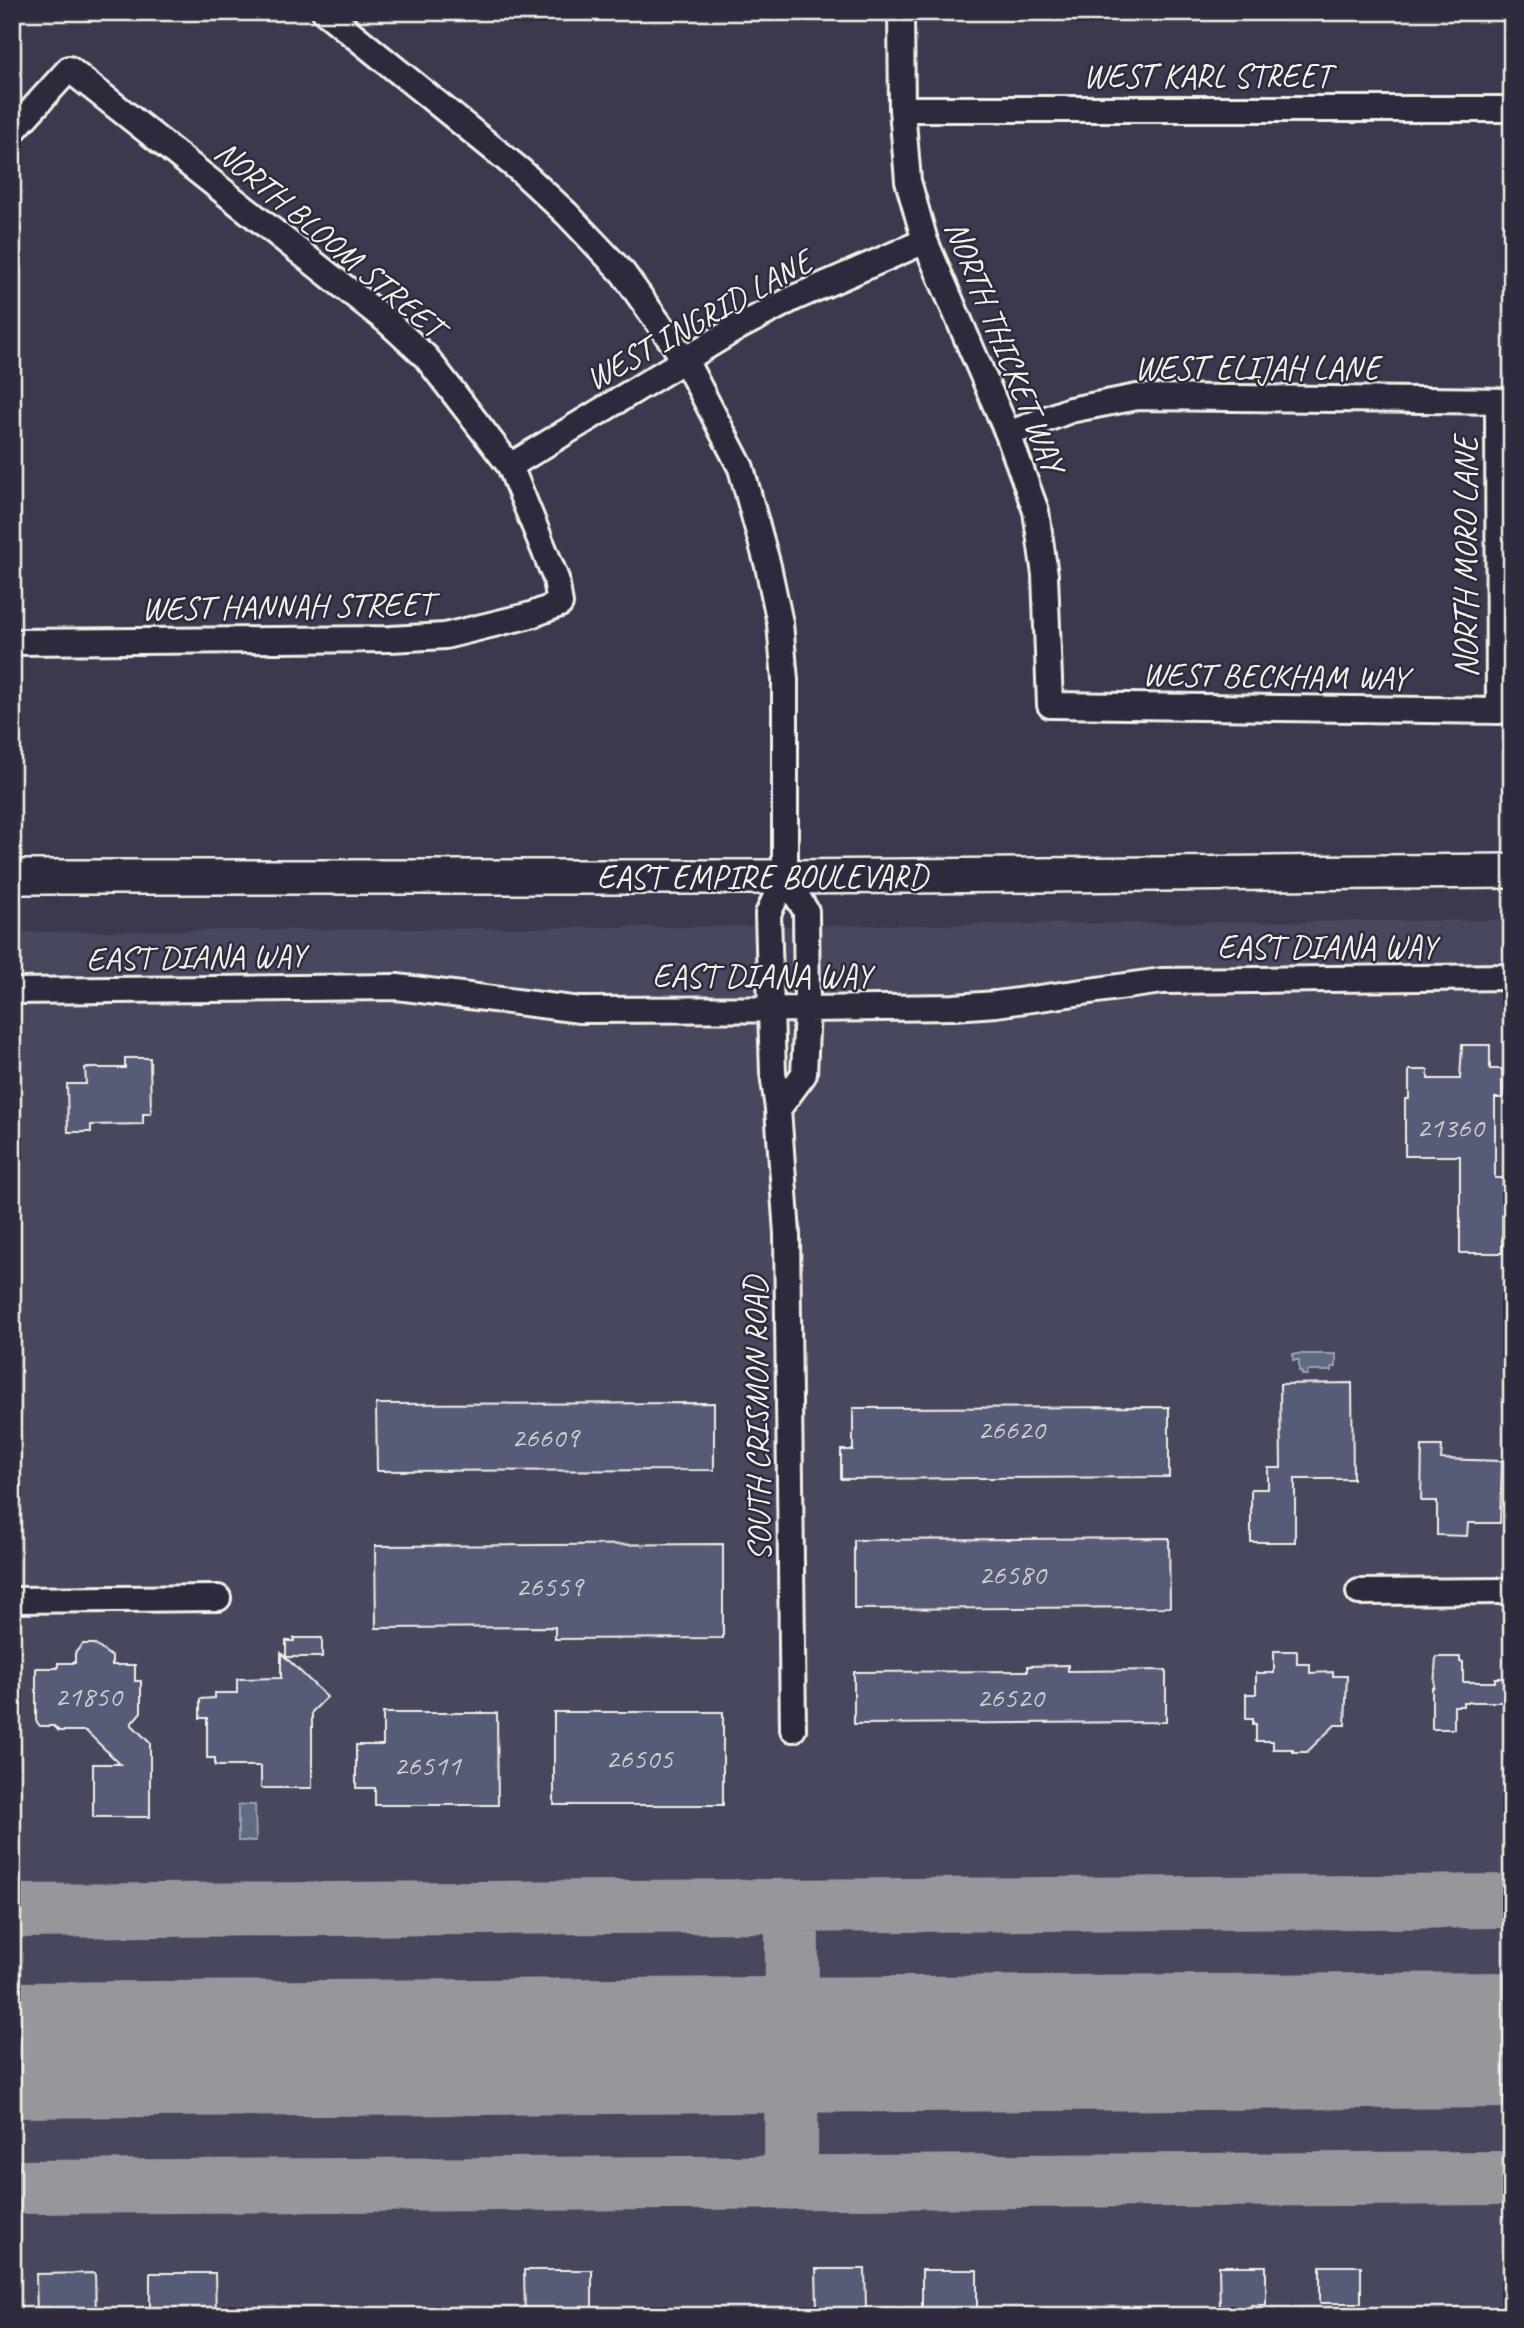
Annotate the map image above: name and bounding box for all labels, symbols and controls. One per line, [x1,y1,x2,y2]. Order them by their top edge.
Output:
street label: WEST KARL STREET [1083,55,1338,97]
street label: NORTH BLOOM STREET [206,131,459,352]
street label: NORTH THICKET WAY [935,214,1077,483]
street label: WEST INGRID LANE [578,238,823,399]
street label: WEST ELIJAH LANE [1134,347,1383,389]
street label: NORTH MORO LANE [1445,433,1487,677]
street label: WEST HANNAH STREET [141,582,441,630]
street label: WEST BECKHAM WAY [1142,653,1414,699]
street label: EAST EMPIRE BOULEVARD [597,856,930,898]
street label: EAST DIANA WAY [1217,926,1441,968]
street label: EAST DIANA WAY [86,934,310,980]
street label: EAST DIANA WAY [652,955,876,997]
house number: 21360 [1416,1108,1486,1146]
street label: SOUTH CRISMON ROAD [733,1273,780,1562]
house number: 26620 [977,1410,1047,1448]
house number: 26609 [511,1418,581,1456]
house number: 26580 [978,1555,1048,1593]
house number: 26559 [515,1567,585,1605]
house number: 21850 [54,1677,124,1715]
house number: 26520 [976,1678,1046,1716]
house number: 26505 [605,1739,674,1777]
house number: 26511 [393,1746,462,1784]

